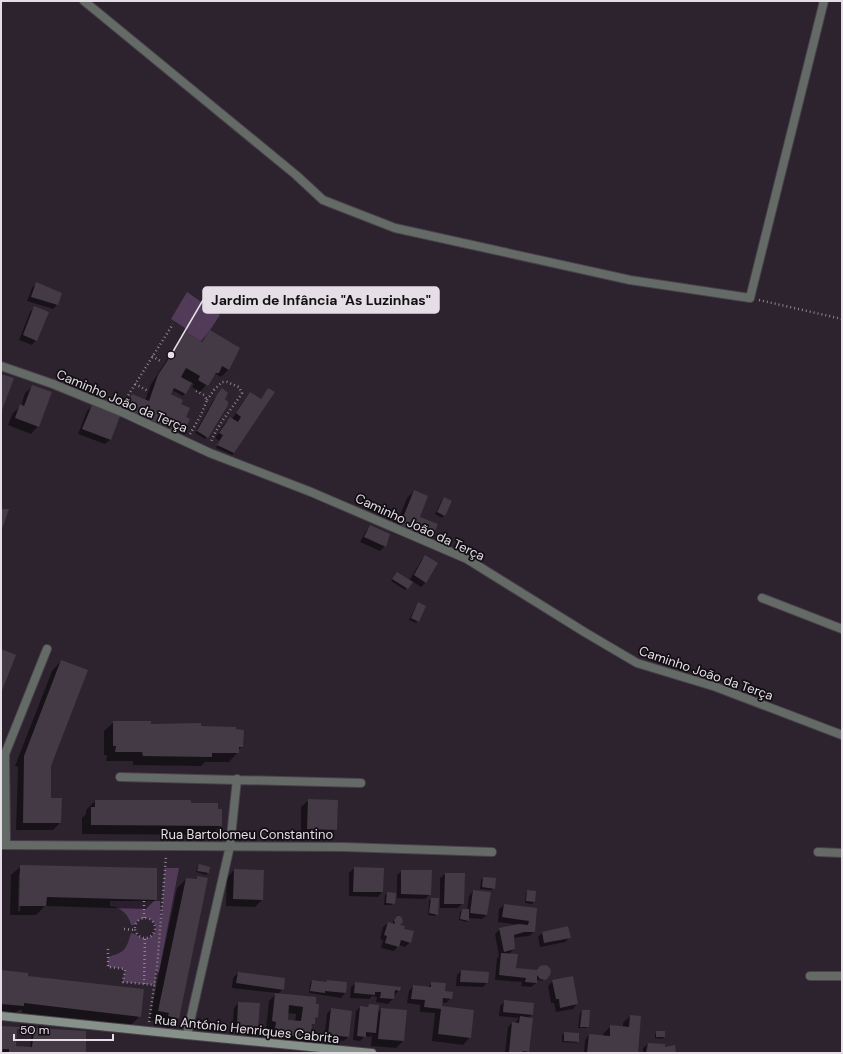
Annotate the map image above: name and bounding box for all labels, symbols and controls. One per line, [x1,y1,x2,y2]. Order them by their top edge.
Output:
callout: Jardim de Infância "As Luzinhas" [203,287,439,313]
text: Jardim de Infância "As Luzinhas" [211,291,431,309]
street label: Caminho João da Terça [54,366,190,436]
street label: Caminho João da Terça [353,490,487,564]
street label: Caminho João da Terça [637,642,775,704]
street label: Rua Bartolomeu Constantino [161,826,333,843]
street label: Rua António Henriques Cabrita [154,1011,340,1047]
scale bar [14,1016,113,1042]
text: 50 m [20,1022,49,1038]

